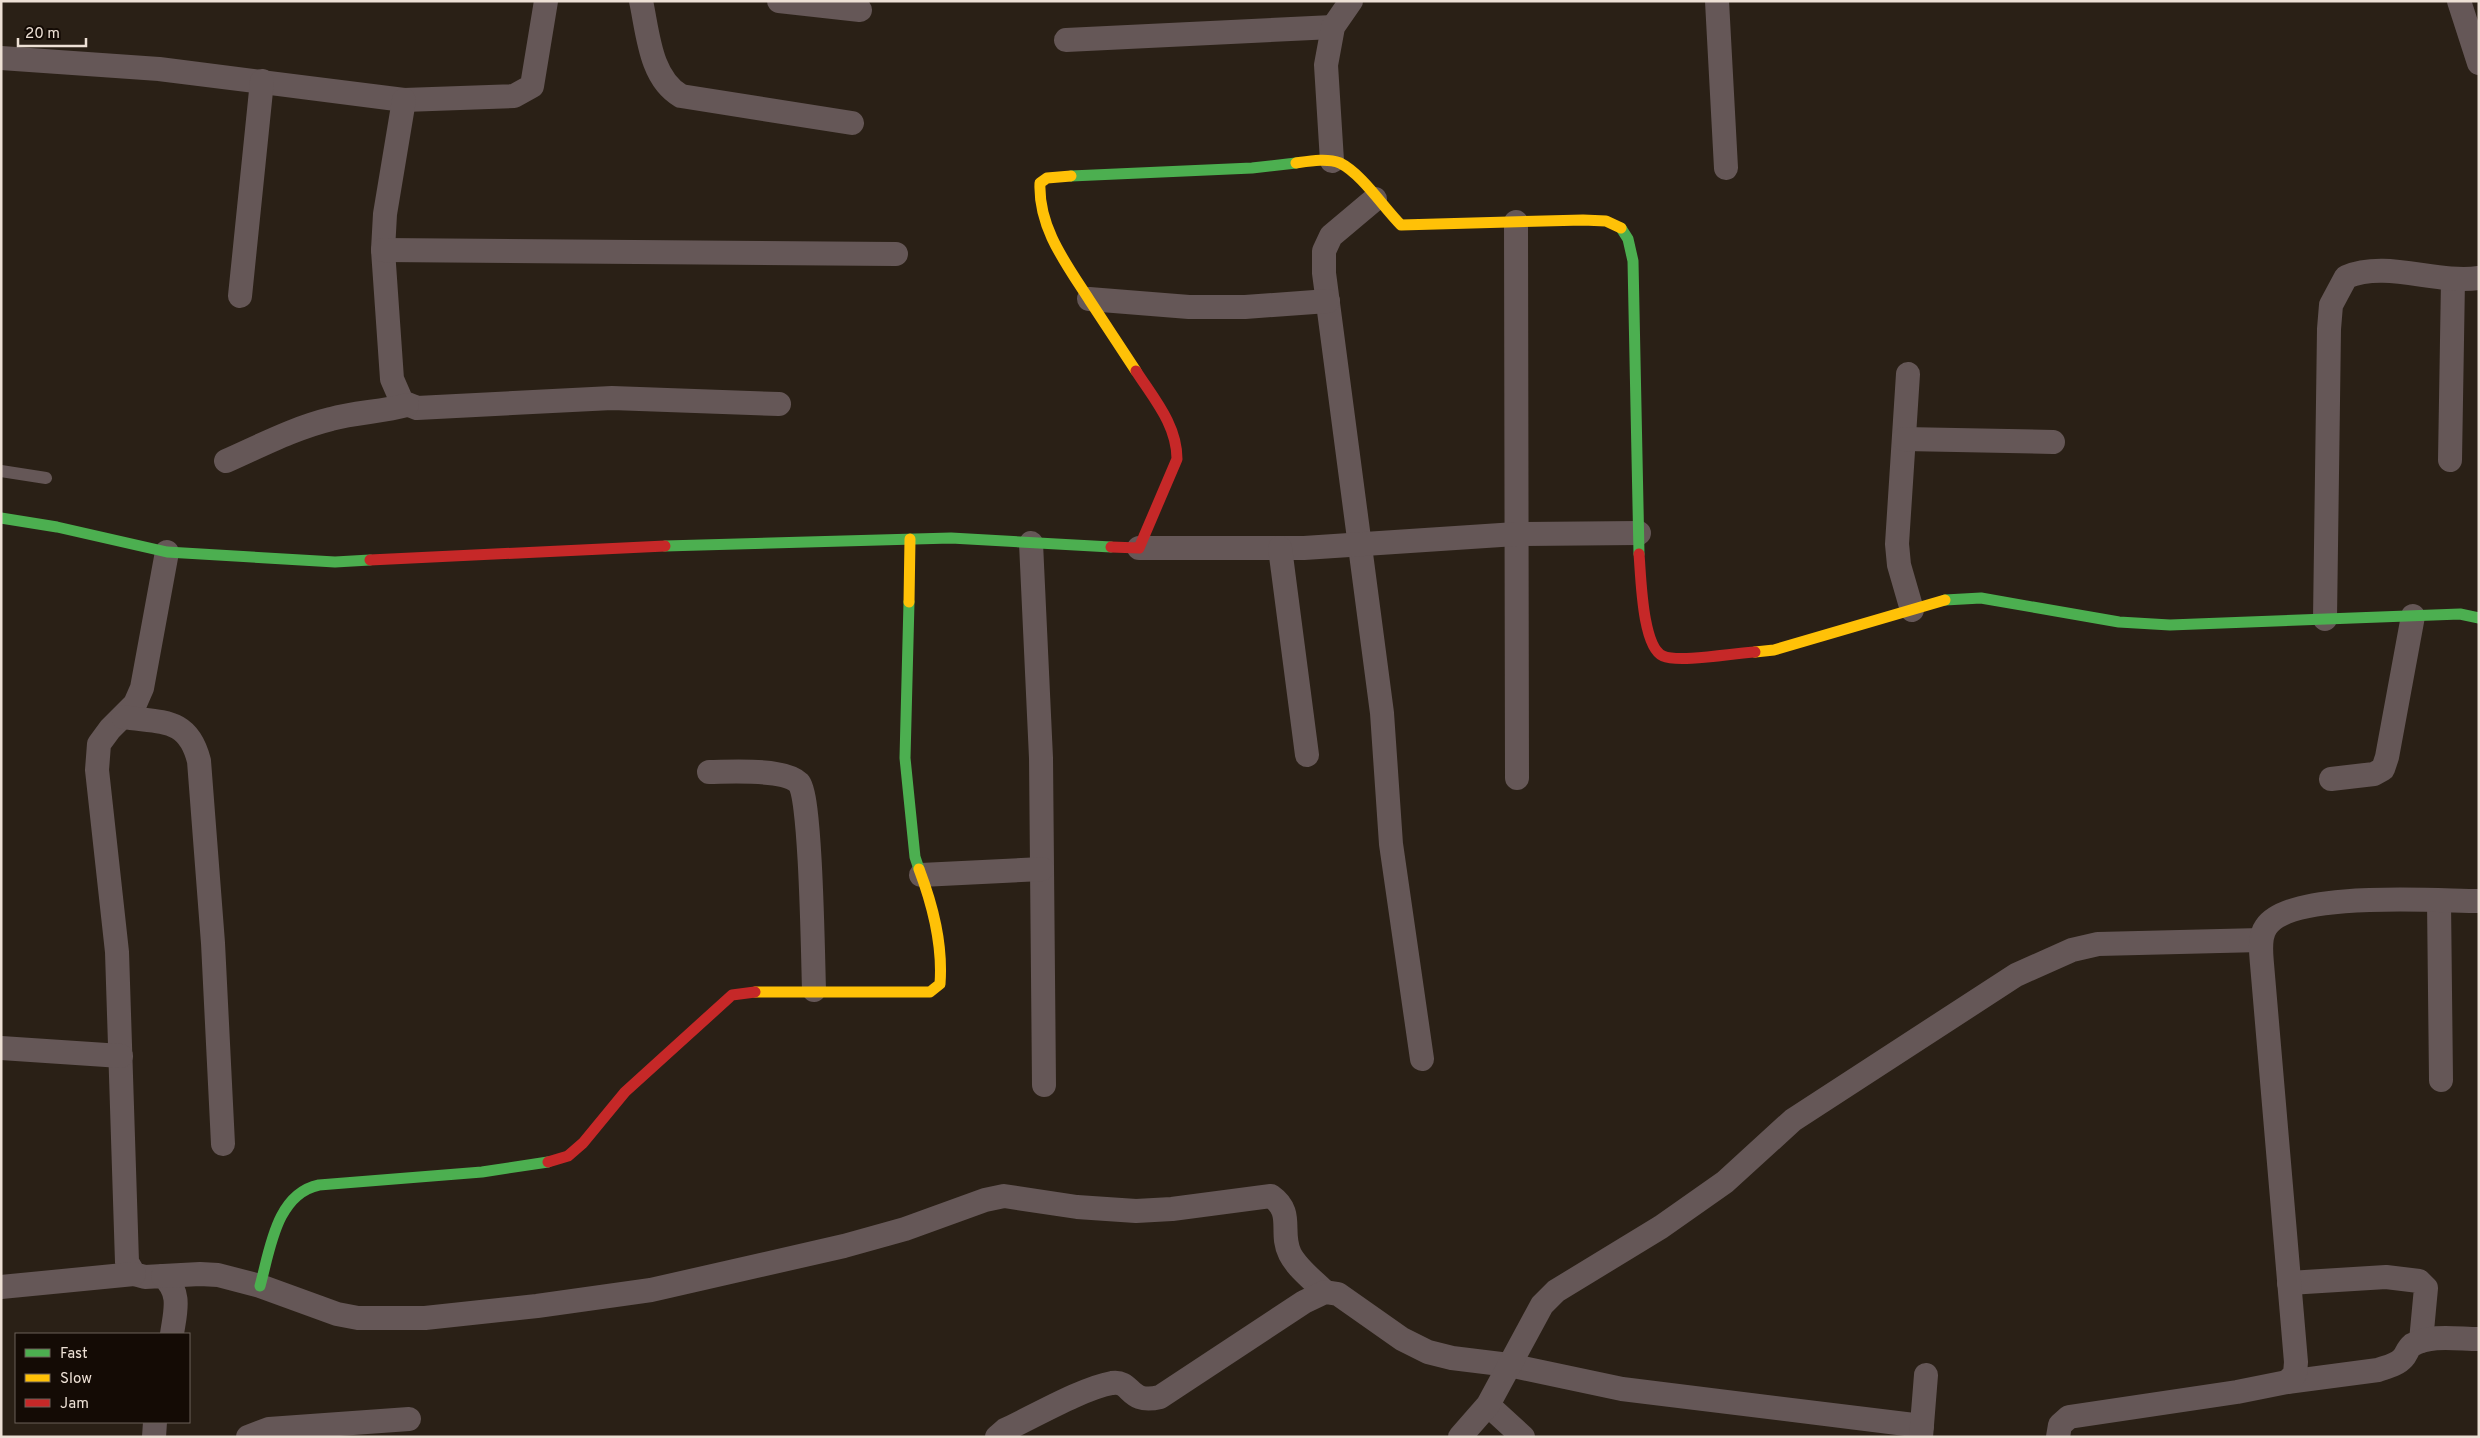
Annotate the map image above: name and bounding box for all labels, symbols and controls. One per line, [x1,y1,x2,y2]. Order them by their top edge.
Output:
scale bar [18,15,85,47]
text: 20 m [25,25,60,44]
legend [15,1333,190,1423]
text: Fast [60,1345,88,1364]
text: Slow [60,1370,92,1389]
text: Jam [60,1395,89,1414]

